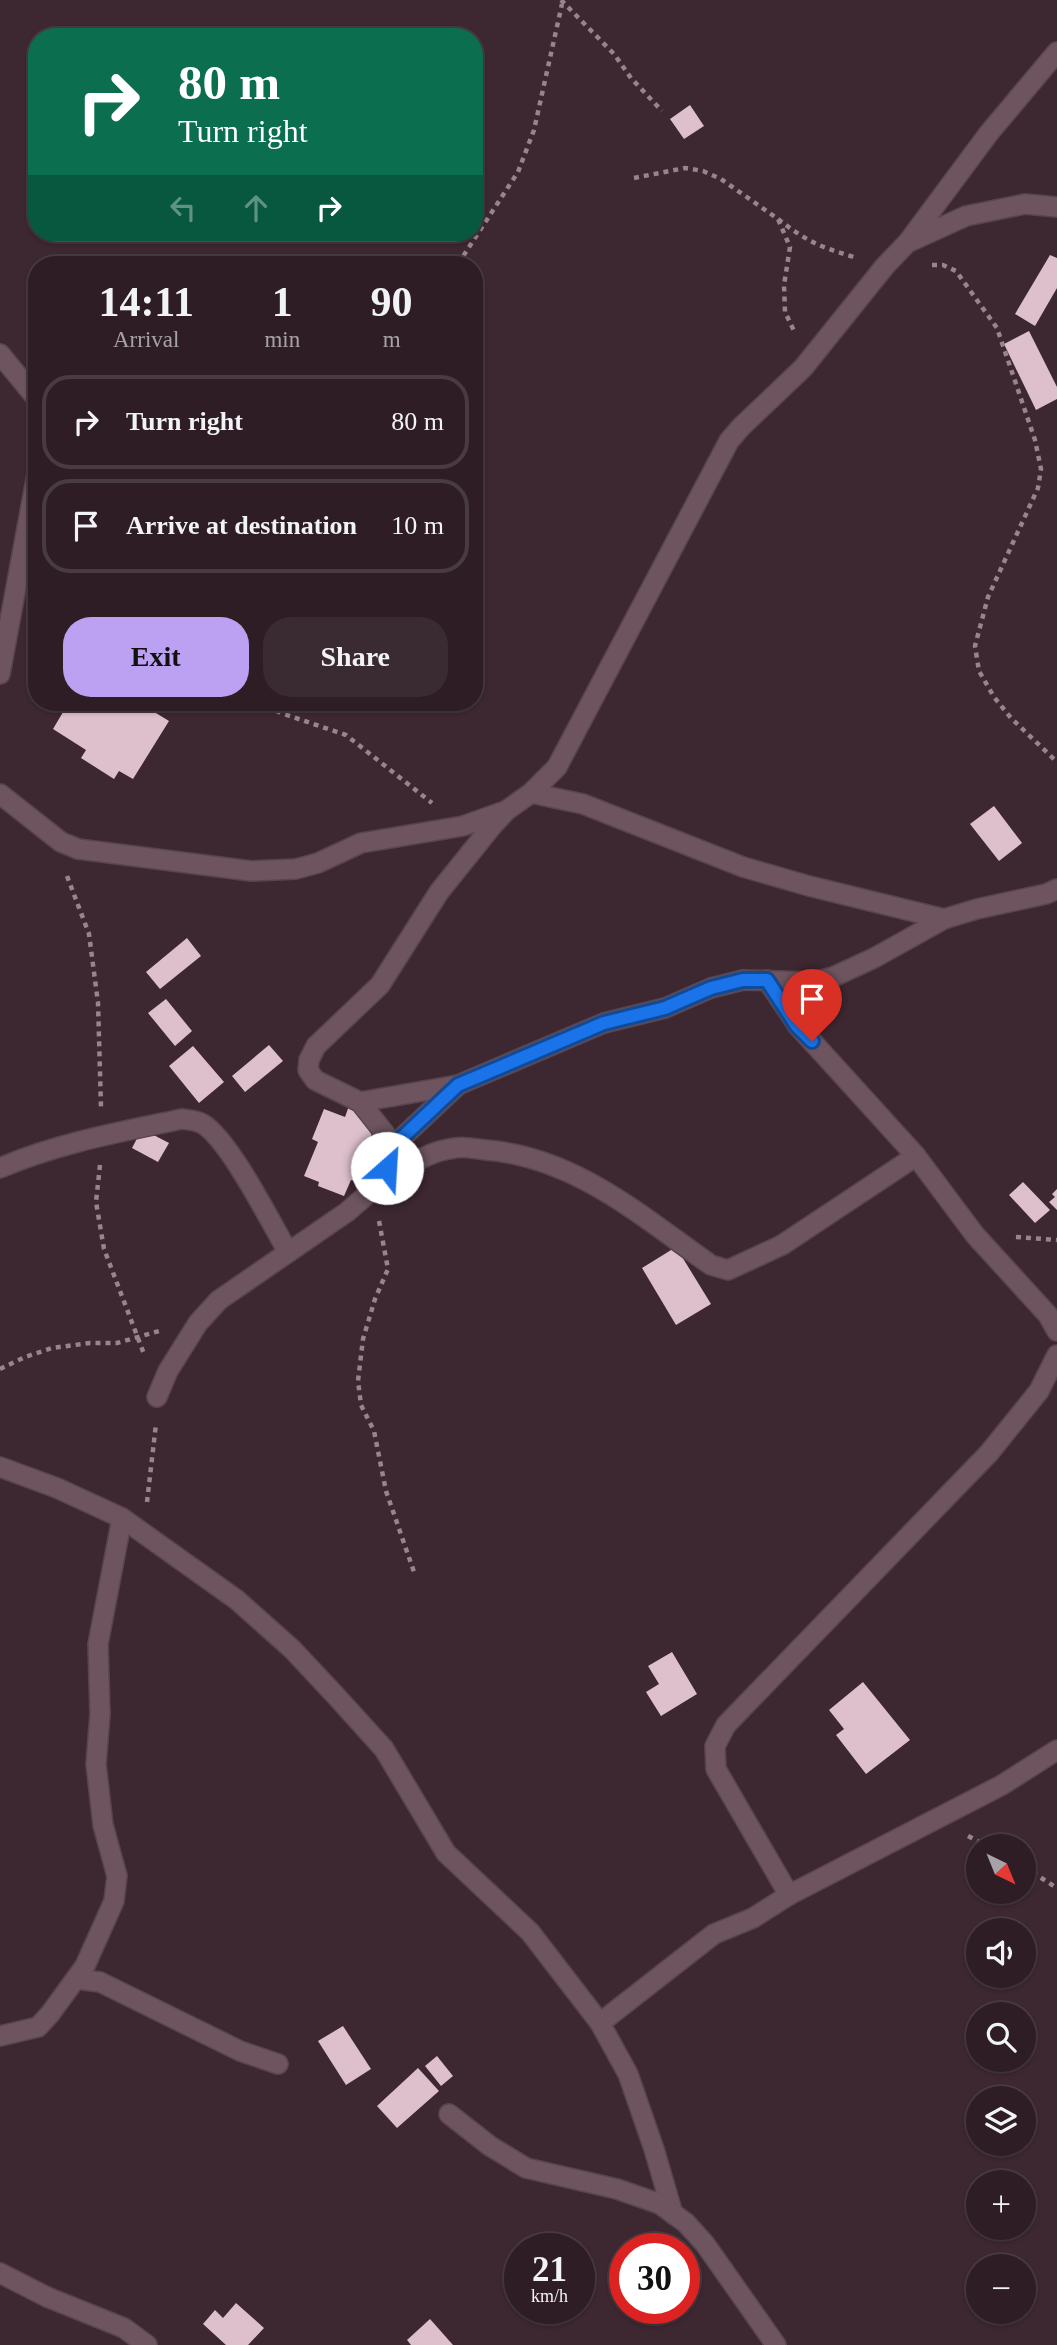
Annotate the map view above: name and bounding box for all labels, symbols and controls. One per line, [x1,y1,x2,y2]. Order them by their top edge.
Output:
text: 80 m [178,55,280,110]
icon: right [63,56,154,147]
text: Turn right [178,113,308,149]
icon: left [164,189,202,227]
icon: ahead [237,189,275,227]
icon: right [310,189,348,227]
text: 14:11 [98,279,194,325]
text: 1 [272,279,293,325]
text: 90 [371,279,413,325]
text: Arrival [113,327,179,352]
text: min [264,327,300,352]
text: m [383,327,401,352]
icon: right [67,403,105,441]
text: Turn right [126,407,243,436]
text: 80 m [391,407,444,436]
icon: arrive [67,507,105,545]
text: Arrive at destination [126,511,357,540]
text: 10 m [391,511,444,540]
button: Exit [63,617,249,697]
button: Share [263,617,448,697]
pin [782,969,842,1041]
icon: arrive [793,980,831,1018]
position arrow [350,1131,424,1205]
north arrow [966,1834,1036,1904]
map controls [966,1834,1036,2324]
button: sound [966,1918,1036,1988]
button: search [966,2002,1036,2072]
button: layers [966,2086,1036,2156]
button: + [966,2170,1036,2240]
speed limit sign: 30 [609,2233,700,2324]
text: 21 [532,2250,567,2289]
button: − [966,2254,1036,2324]
text: km/h [531,2286,568,2306]

